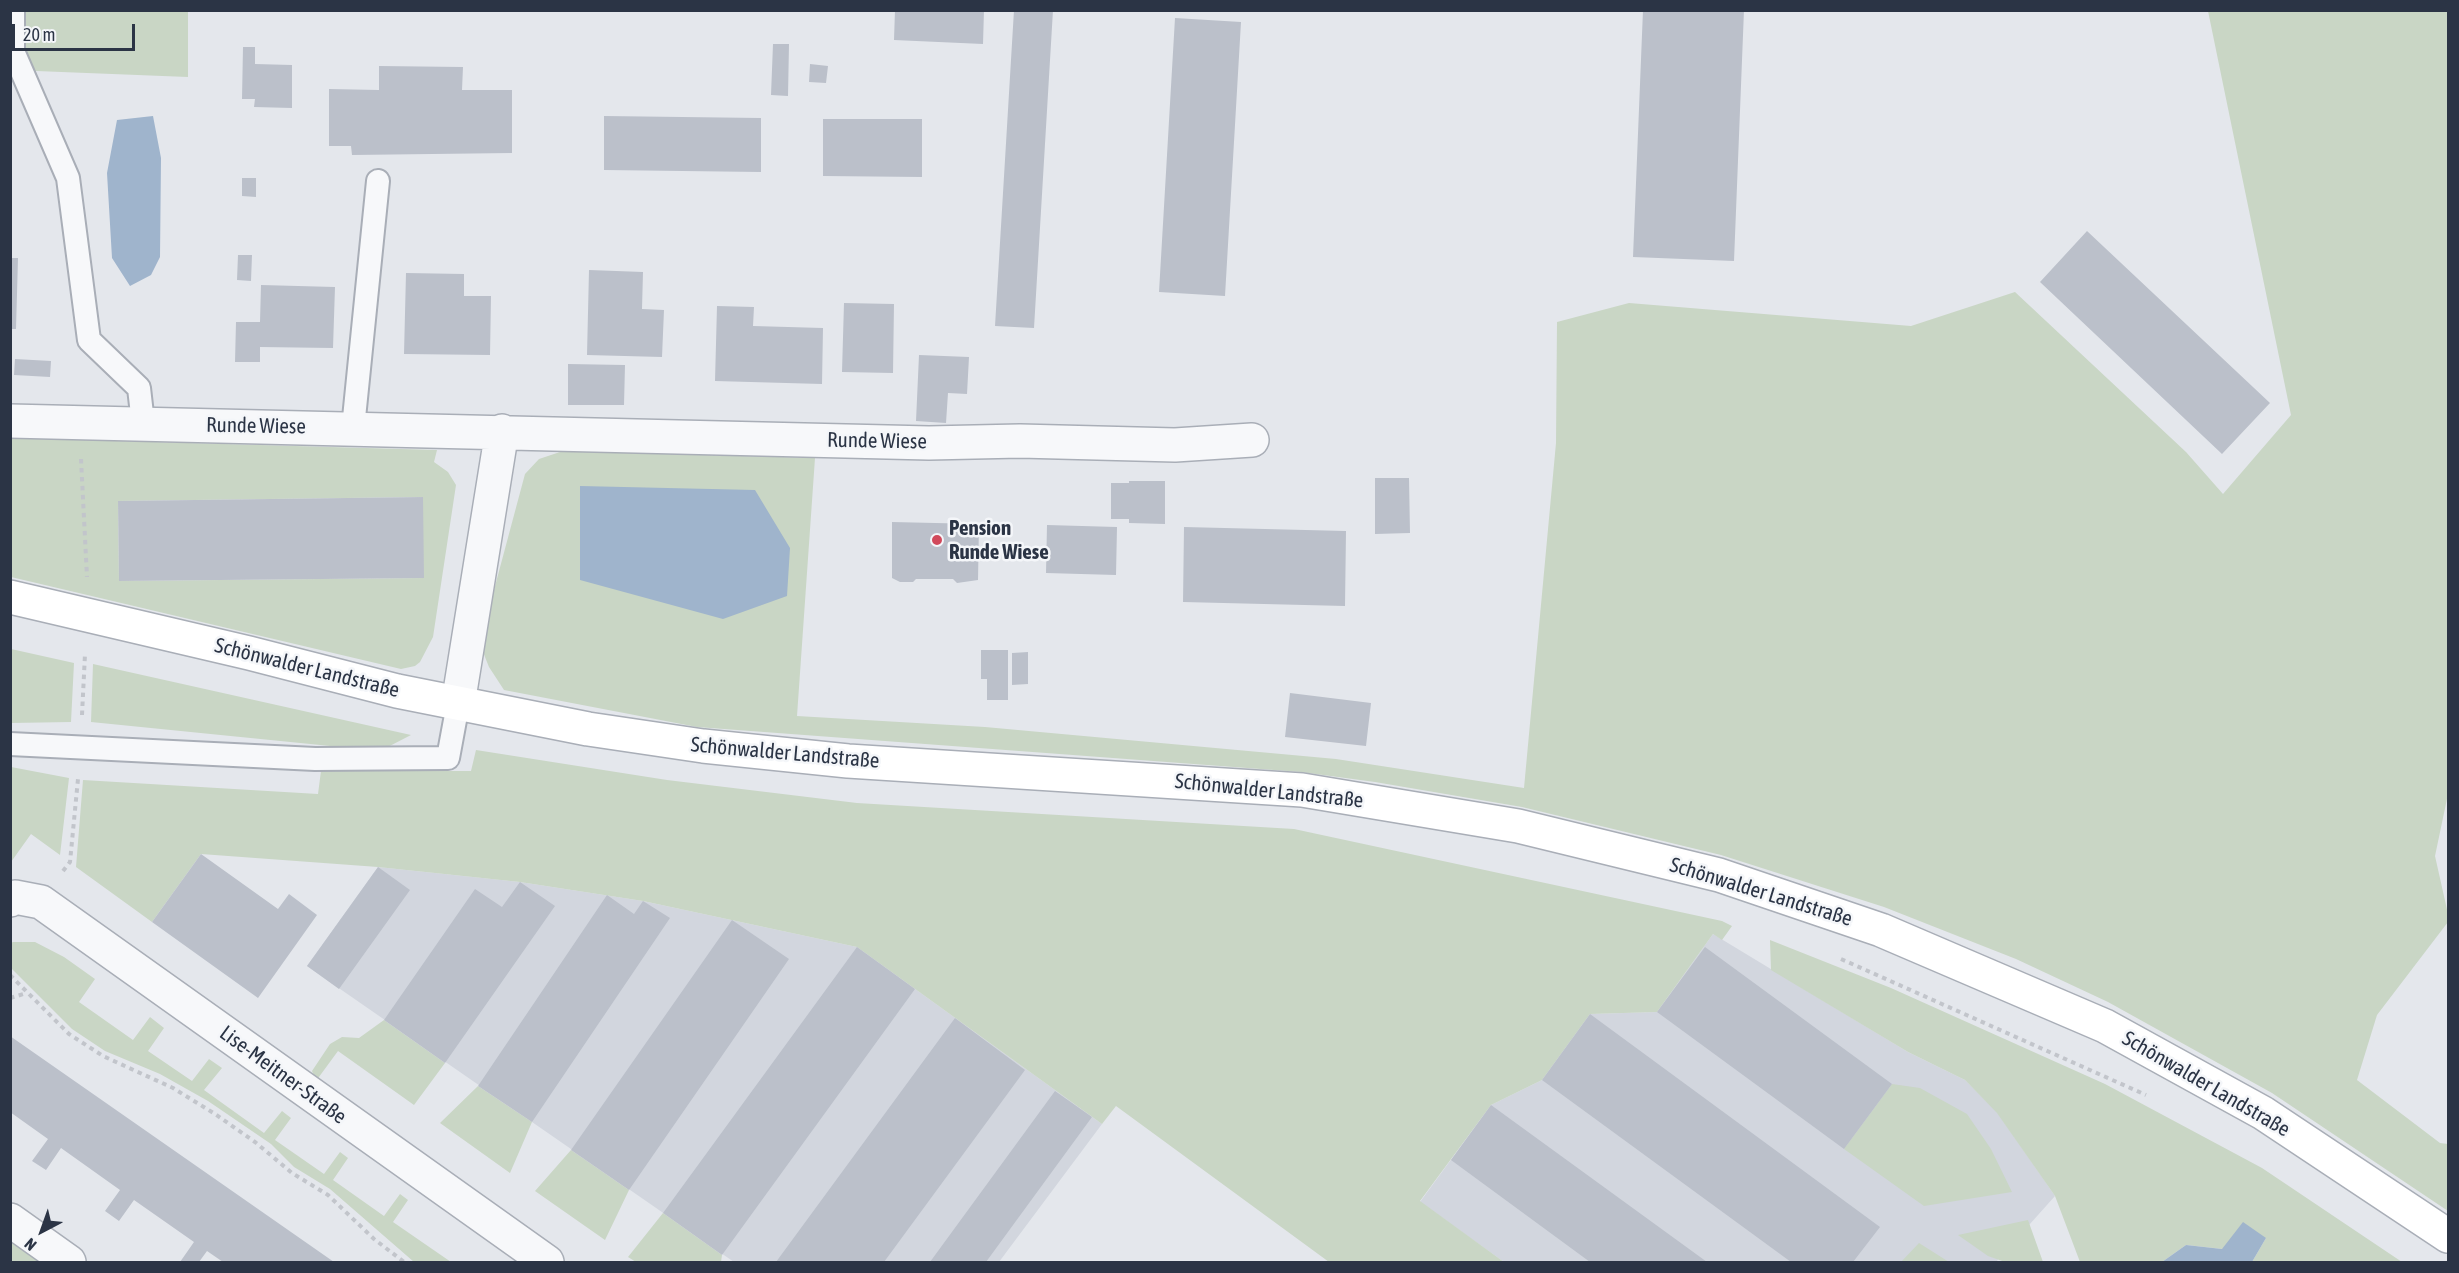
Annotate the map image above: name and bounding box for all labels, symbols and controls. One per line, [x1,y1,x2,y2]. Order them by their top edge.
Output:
scale bar [15,12,138,50]
text: 20 m [23,24,55,45]
street label: Runde Wiese [206,413,306,439]
street label: Runde Wiese [827,428,927,454]
place label: Pension Runde Wiese [949,515,1049,565]
marker: Pension Runde Wiese [930,533,944,547]
street label: Schönwalder Landstraße [212,633,402,703]
street label: Schönwalder Landstraße [690,732,880,774]
street label: Schönwalder Landstraße [1174,769,1364,813]
street label: Schönwalder Landstraße [1667,852,1855,932]
street label: Lise-Meitner-Straße [215,1021,351,1129]
street label: Schönwalder Landstraße [2118,1026,2294,1142]
north arrow [12,1201,72,1261]
text: N [21,1235,40,1254]

